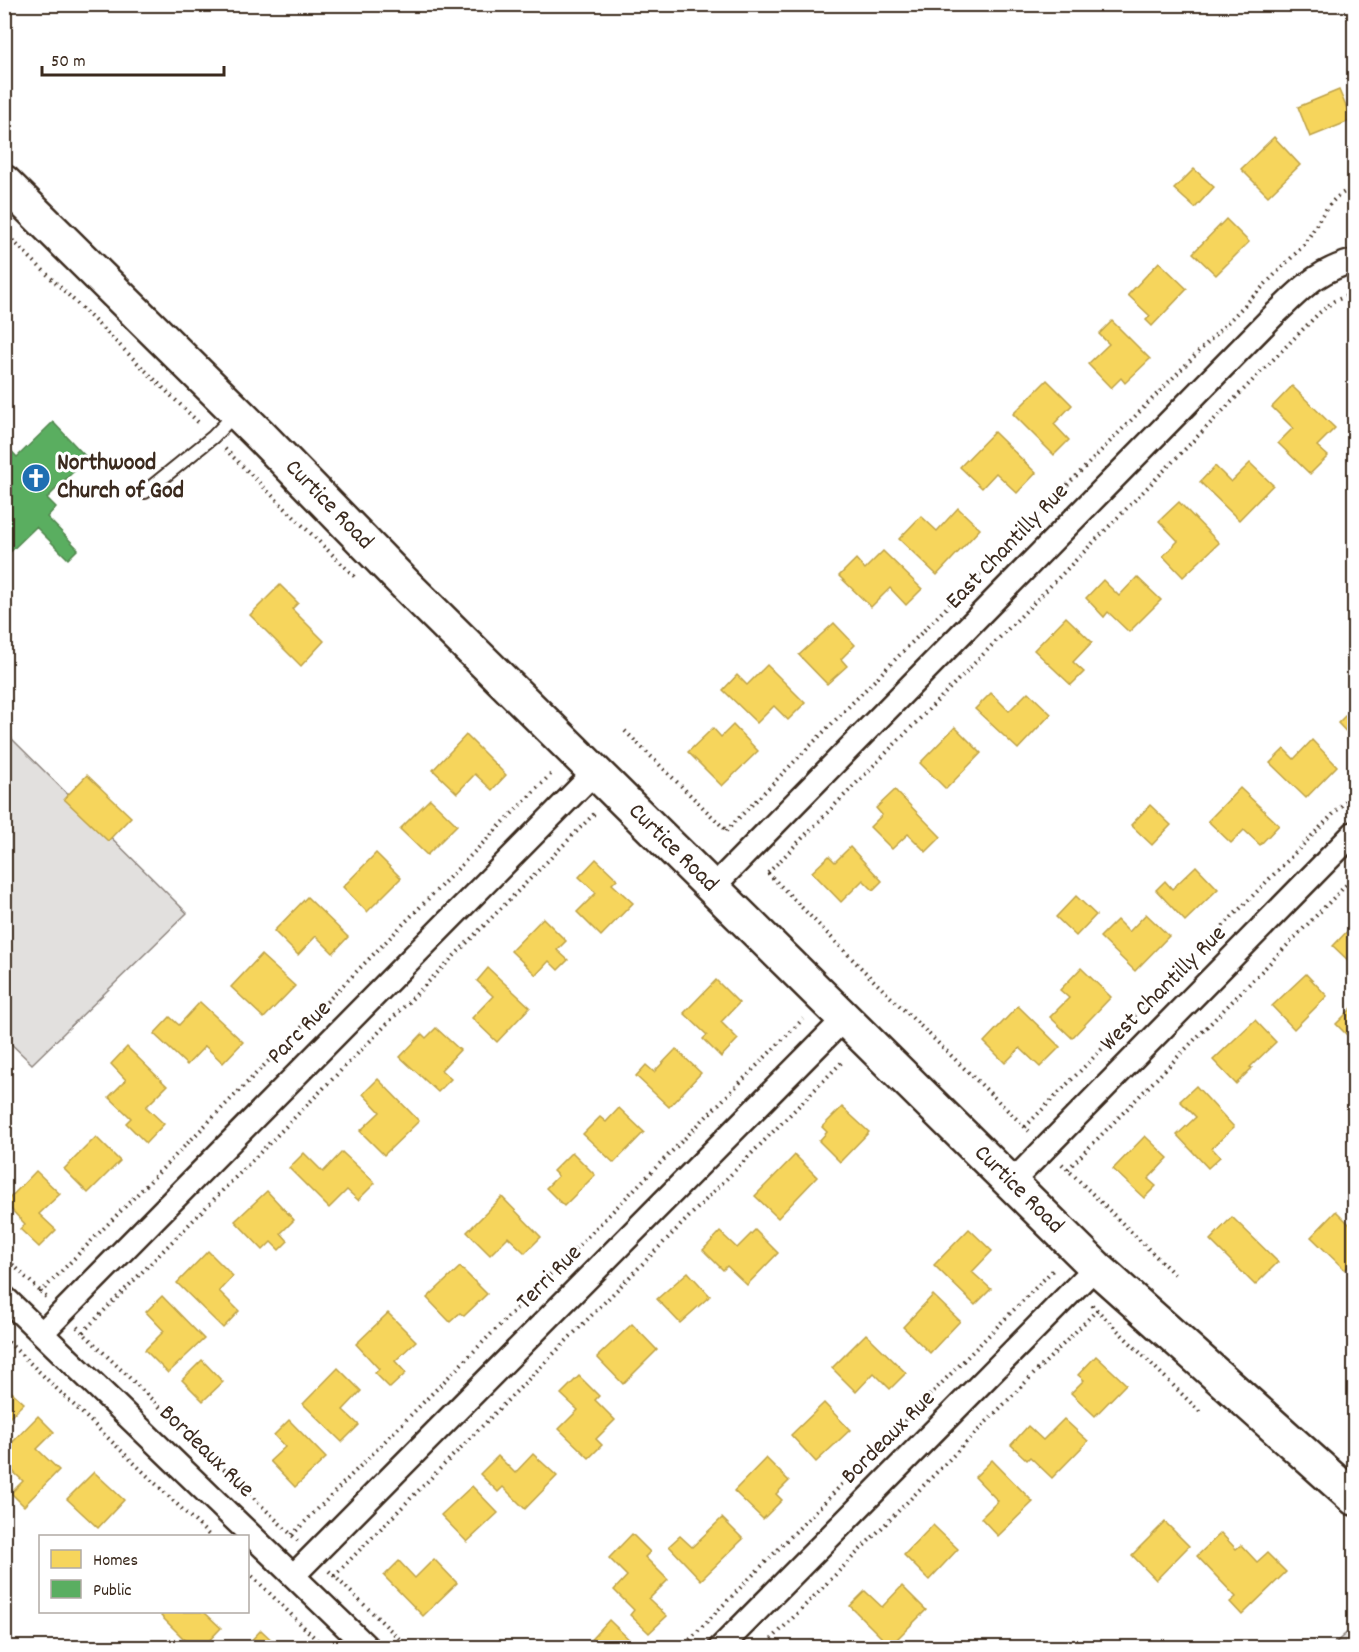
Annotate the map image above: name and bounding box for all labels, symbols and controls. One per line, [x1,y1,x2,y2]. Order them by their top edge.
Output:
scale bar [42,39,224,77]
text: 50 m [51,50,86,75]
place label: Northwood Church of God [57,447,184,509]
street label: Curtice Road [276,452,381,558]
church icon: Northwood Church of God [20,462,52,494]
street label: East Chantilly Rue [939,476,1077,618]
street label: Curtice Road [620,796,725,901]
street label: West Chantilly Rue [1093,918,1235,1060]
street label: Parc Rue [260,993,340,1073]
street label: Curtice Road [965,1138,1071,1243]
street label: Terri Rue [510,1238,590,1318]
street label: Bordeaux Rue [834,1383,944,1493]
street label: Bordeaux Rue [151,1398,261,1506]
legend [39,1535,249,1613]
text: Homes [93,1549,138,1574]
text: Public [93,1579,132,1604]

